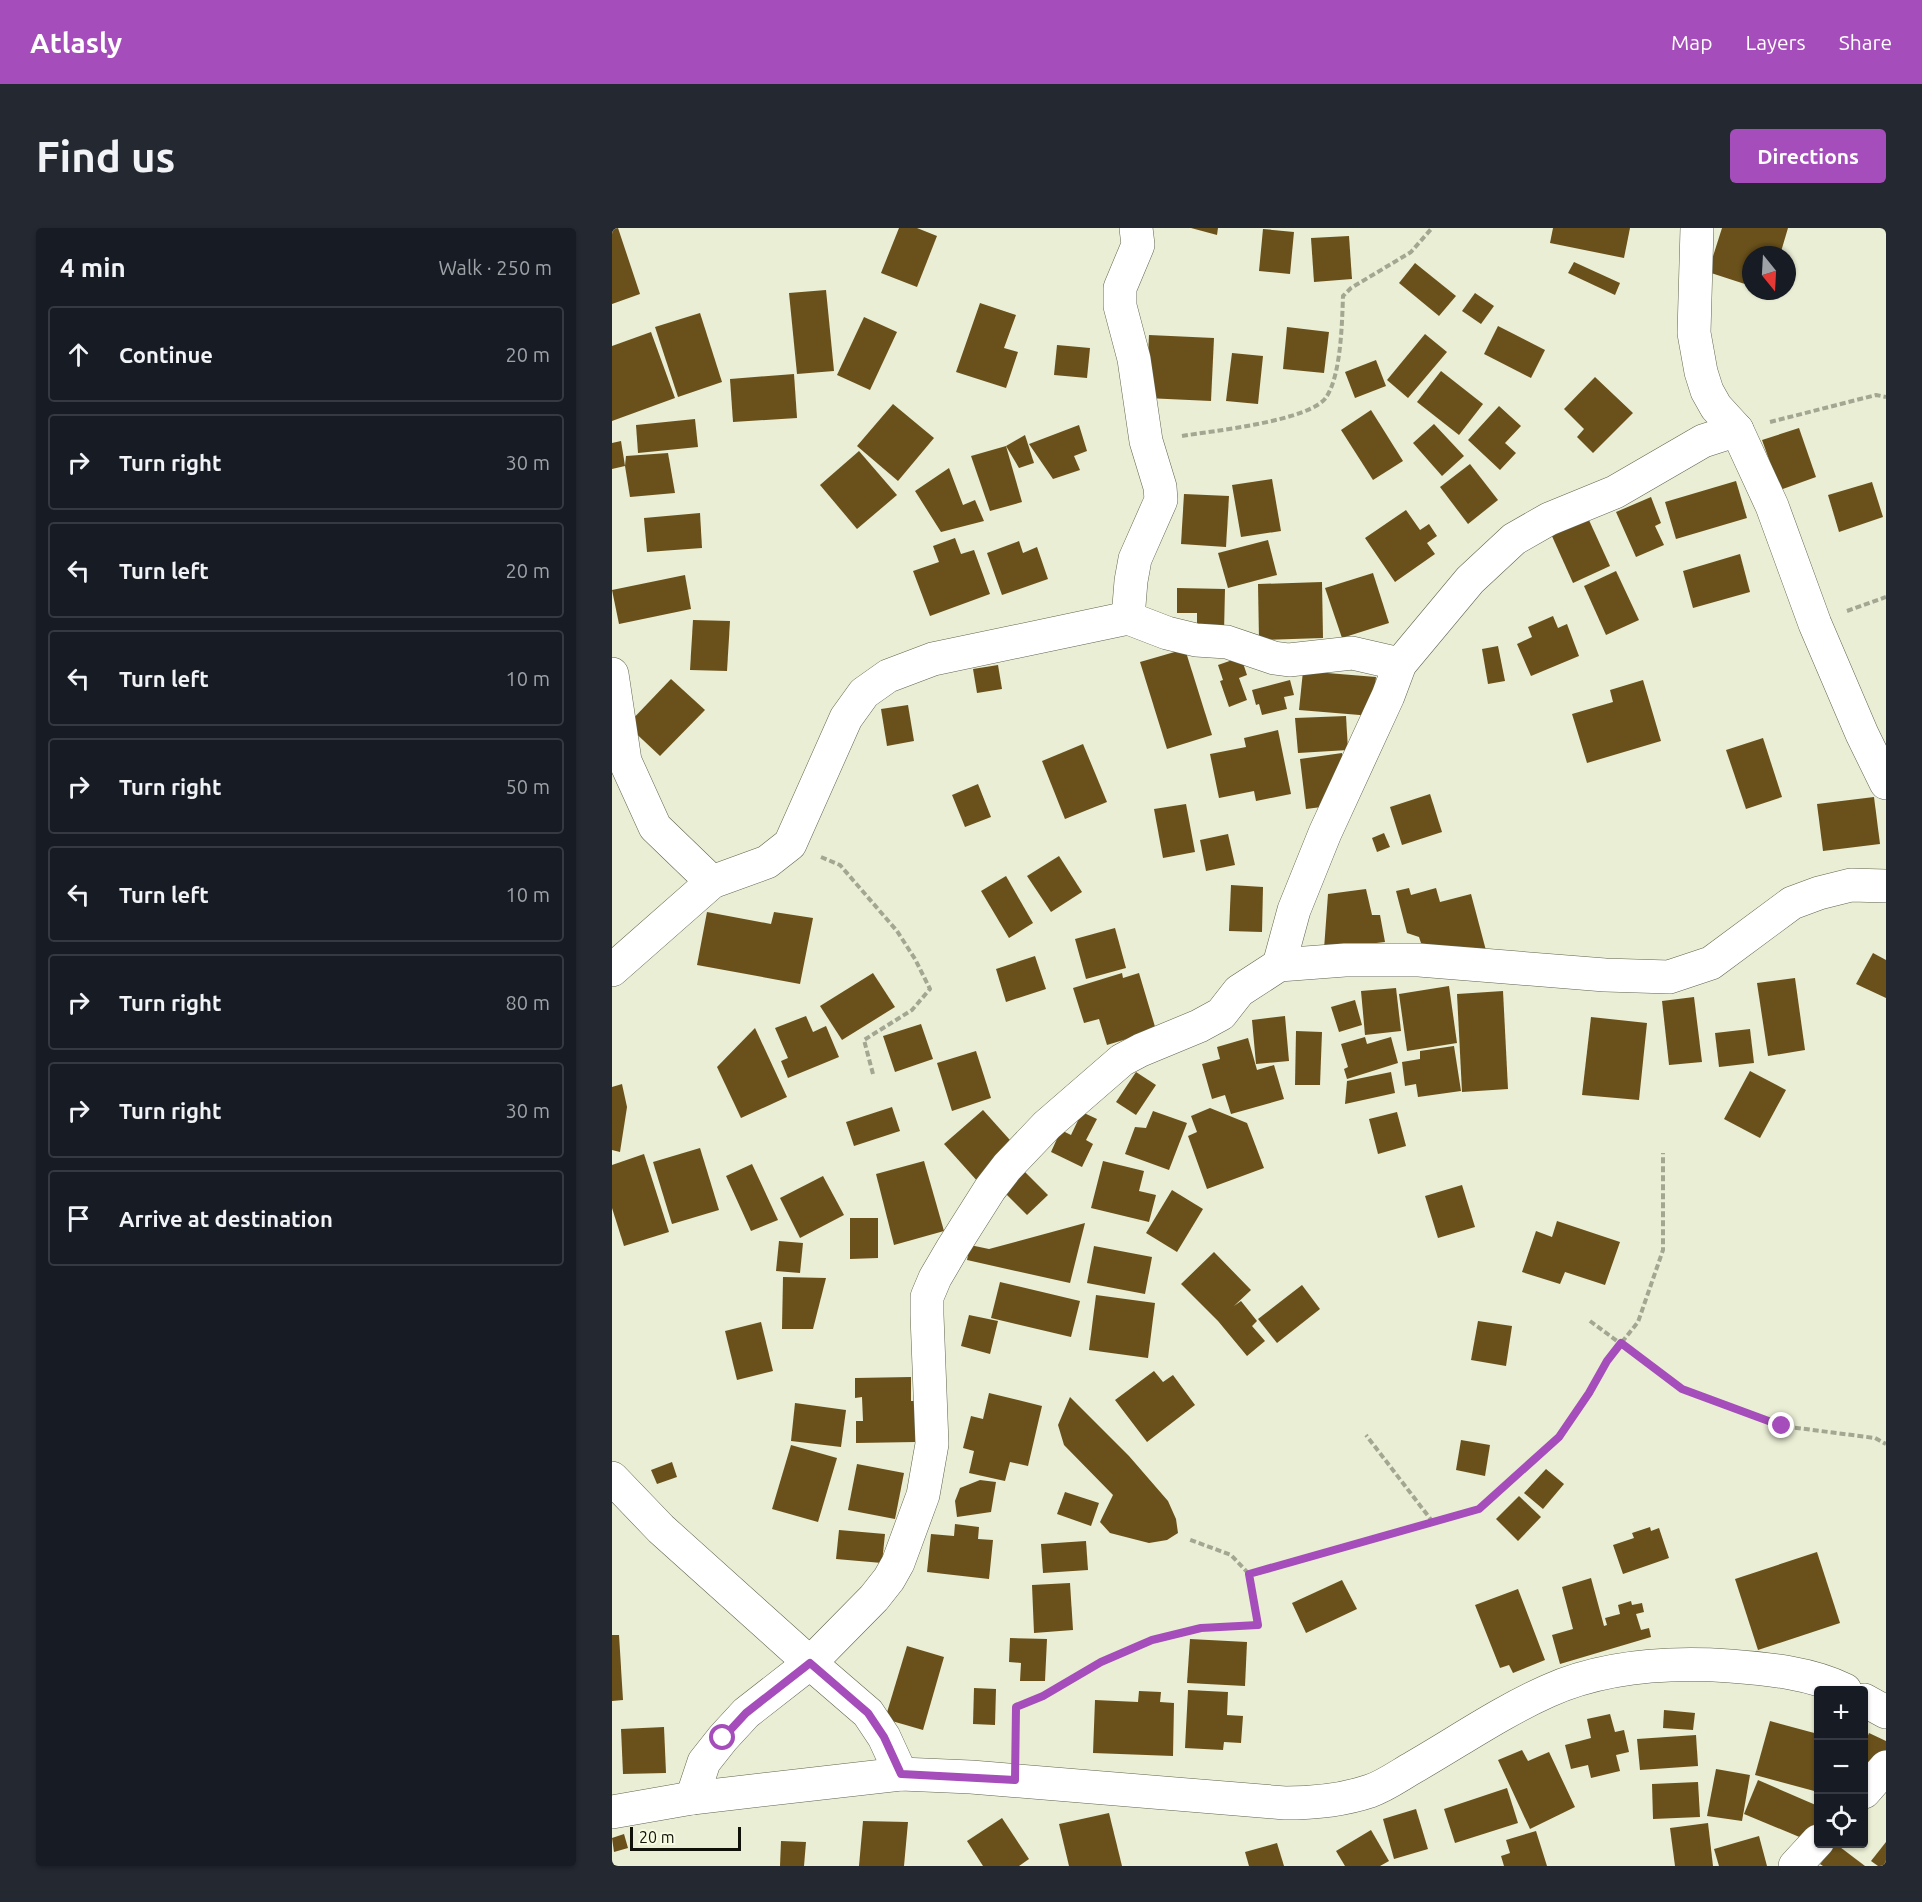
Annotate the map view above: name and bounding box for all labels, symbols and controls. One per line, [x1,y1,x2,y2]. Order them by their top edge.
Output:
text: Atlasly [30,27,122,58]
text: Map [1671,30,1712,54]
text: Layers [1745,30,1806,54]
text: Share [1839,30,1892,54]
button: Directions [1730,129,1886,183]
text: Find us [36,133,175,180]
north arrow [1742,246,1796,300]
text: 4 min [60,253,126,282]
text: Walk · 250 m [439,256,552,279]
icon: ahead [62,338,95,371]
text: Continue [119,342,213,367]
text: 20 m [506,343,550,366]
icon: right [62,446,95,479]
text: Turn right [119,450,221,475]
text: 30 m [506,451,550,474]
icon: left [62,554,95,587]
text: Turn left [119,558,209,583]
text: 20 m [506,559,550,582]
icon: left [62,662,95,695]
text: Turn left [119,666,209,691]
text: 10 m [506,667,550,690]
icon: right [62,770,95,803]
text: Turn right [119,774,221,799]
text: 50 m [506,775,550,798]
icon: left [62,878,95,911]
text: Turn left [119,882,209,907]
text: 10 m [506,883,550,906]
icon: right [62,986,95,1019]
text: Turn right [119,990,221,1015]
text: 80 m [506,991,550,1014]
icon: right [62,1094,95,1127]
text: Turn right [119,1098,221,1123]
text: 30 m [506,1099,550,1122]
icon: arrive [62,1202,95,1235]
text: Arrive at destination [119,1206,333,1231]
route end [1768,1412,1794,1438]
map controls [1814,1686,1868,1848]
button: + [1814,1686,1868,1740]
route start [709,1724,735,1750]
button: − [1814,1740,1868,1794]
button: locate [1814,1794,1868,1848]
scale bar [630,1824,741,1852]
text: 20 m [639,1828,675,1846]

